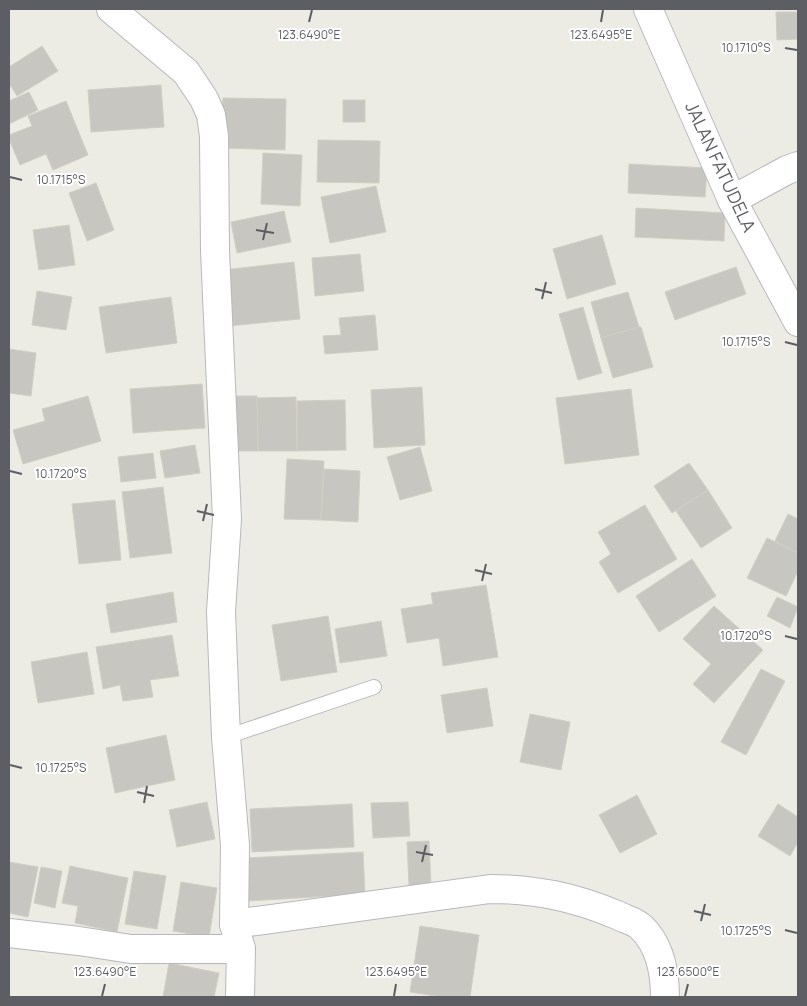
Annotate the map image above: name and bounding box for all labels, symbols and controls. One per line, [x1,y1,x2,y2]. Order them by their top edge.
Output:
text: 123.6490°E [278,26,340,43]
text: 123.6495°E [570,26,632,43]
text: 10.1710°S [721,39,771,56]
street label: JALAN FATUDELA [680,97,762,236]
text: 10.1715°S [37,171,85,188]
text: 10.1715°S [722,333,770,350]
text: 10.1720°S [35,465,87,482]
text: 10.1720°S [720,627,772,644]
text: 10.1725°S [36,759,86,776]
text: 10.1725°S [721,922,771,939]
text: 123.6490°E [74,963,136,980]
text: 123.6495°E [365,963,427,980]
text: 123.6500°E [657,963,719,980]

